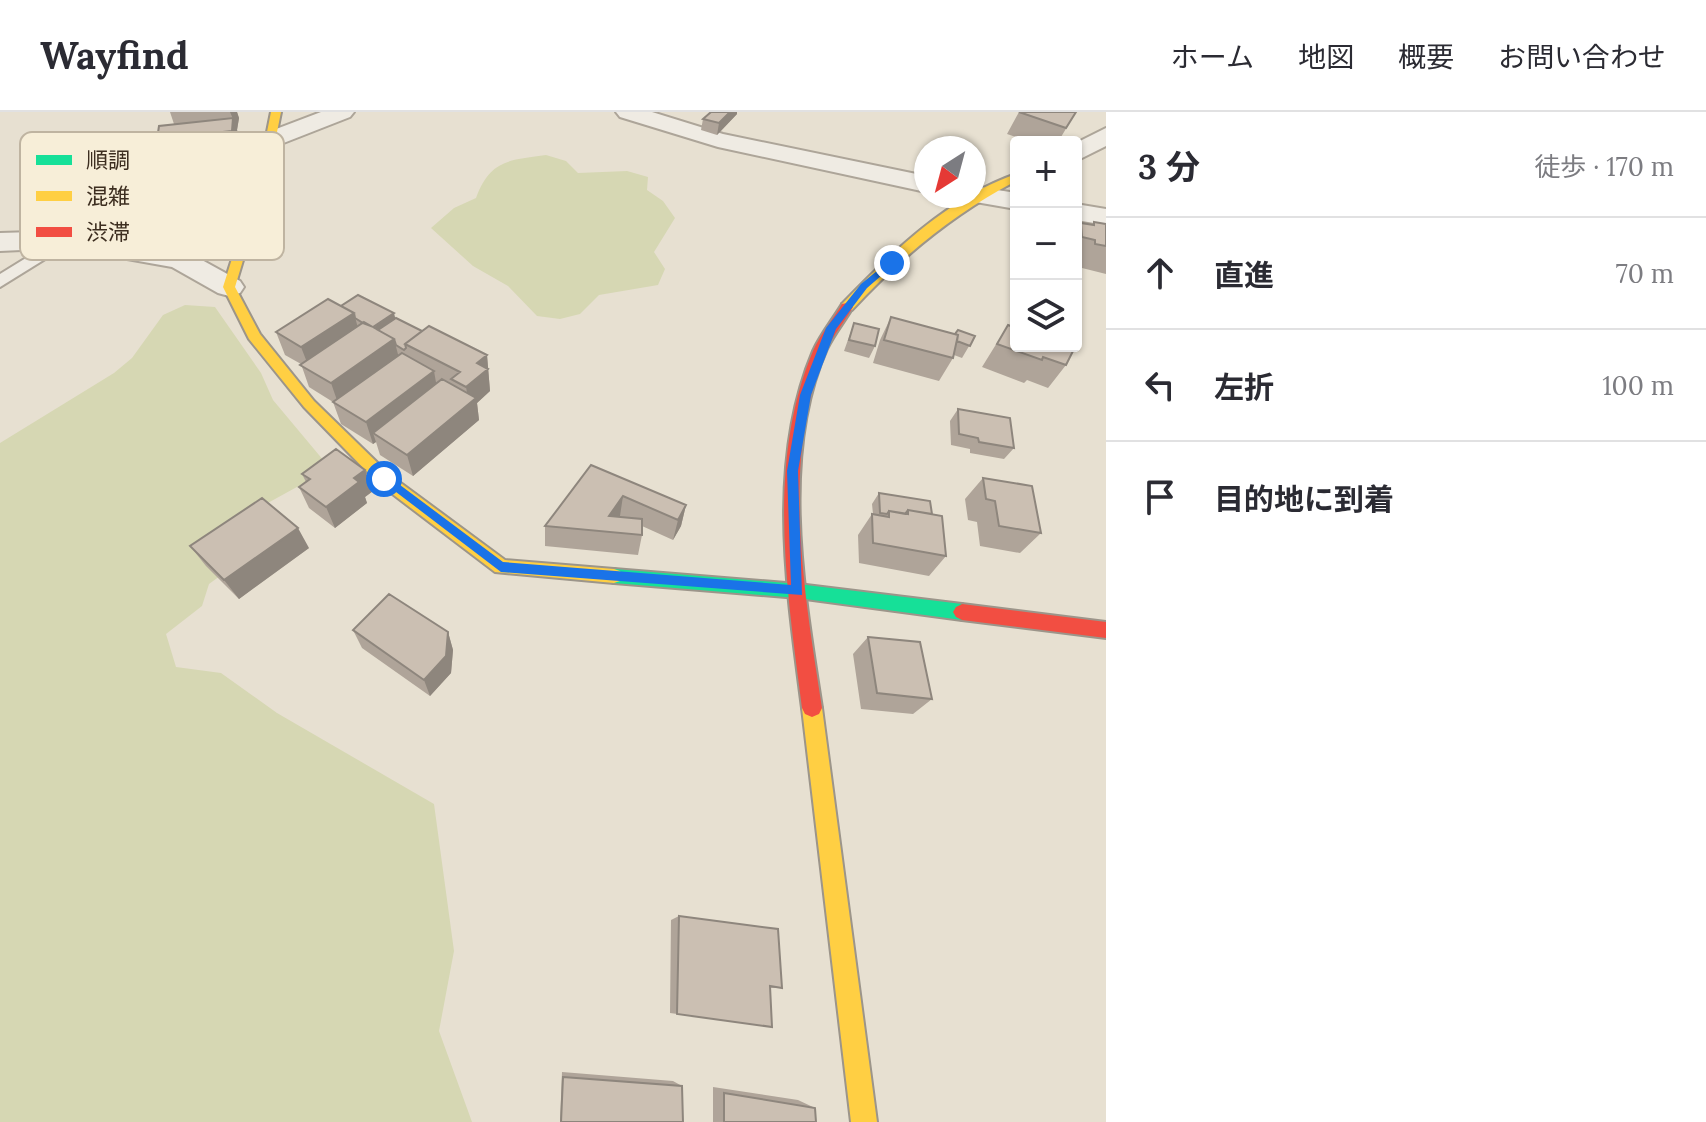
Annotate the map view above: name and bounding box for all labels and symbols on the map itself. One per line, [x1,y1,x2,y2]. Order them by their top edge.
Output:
legend [20,132,284,260]
north arrow [914,136,986,208]
text: 順調 [86,146,130,174]
text: 混雑 [86,182,130,210]
text: 渋滞 [86,218,130,246]
route end [874,245,910,281]
route start [366,461,402,497]

